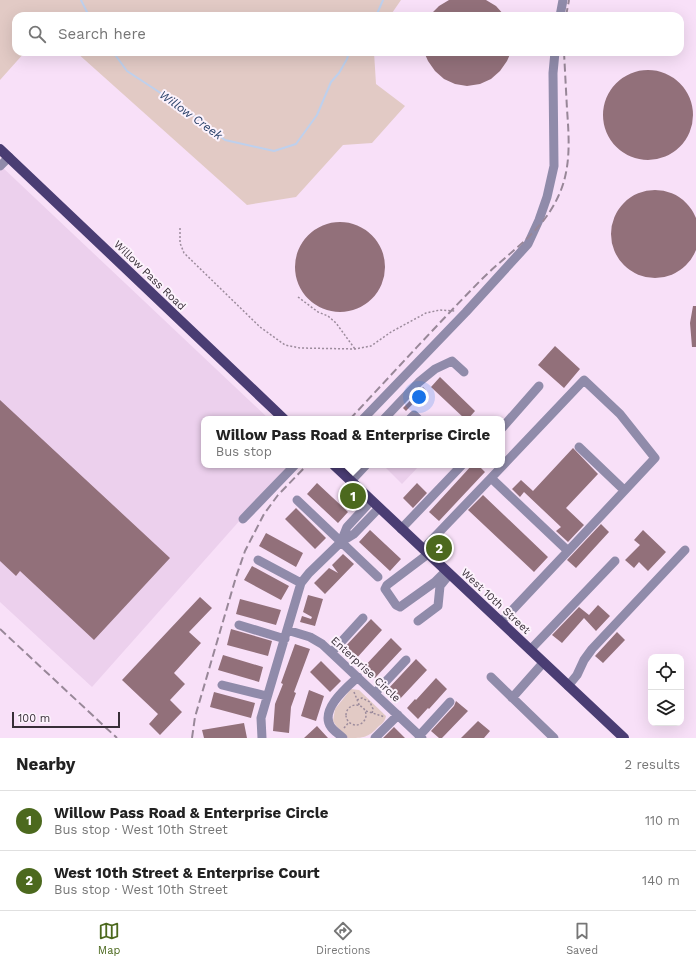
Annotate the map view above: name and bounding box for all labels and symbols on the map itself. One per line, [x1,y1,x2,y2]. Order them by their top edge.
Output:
water label: Willow Creek [157,87,226,143]
street label: Willow Pass Road [111,238,188,313]
your location [409,387,429,407]
pin: 1 [340,481,366,511]
pin: 2 [426,533,452,563]
street label: West 10th Street [458,566,533,637]
street label: Enterprise Circle [328,634,403,705]
scale bar [12,710,120,729]

